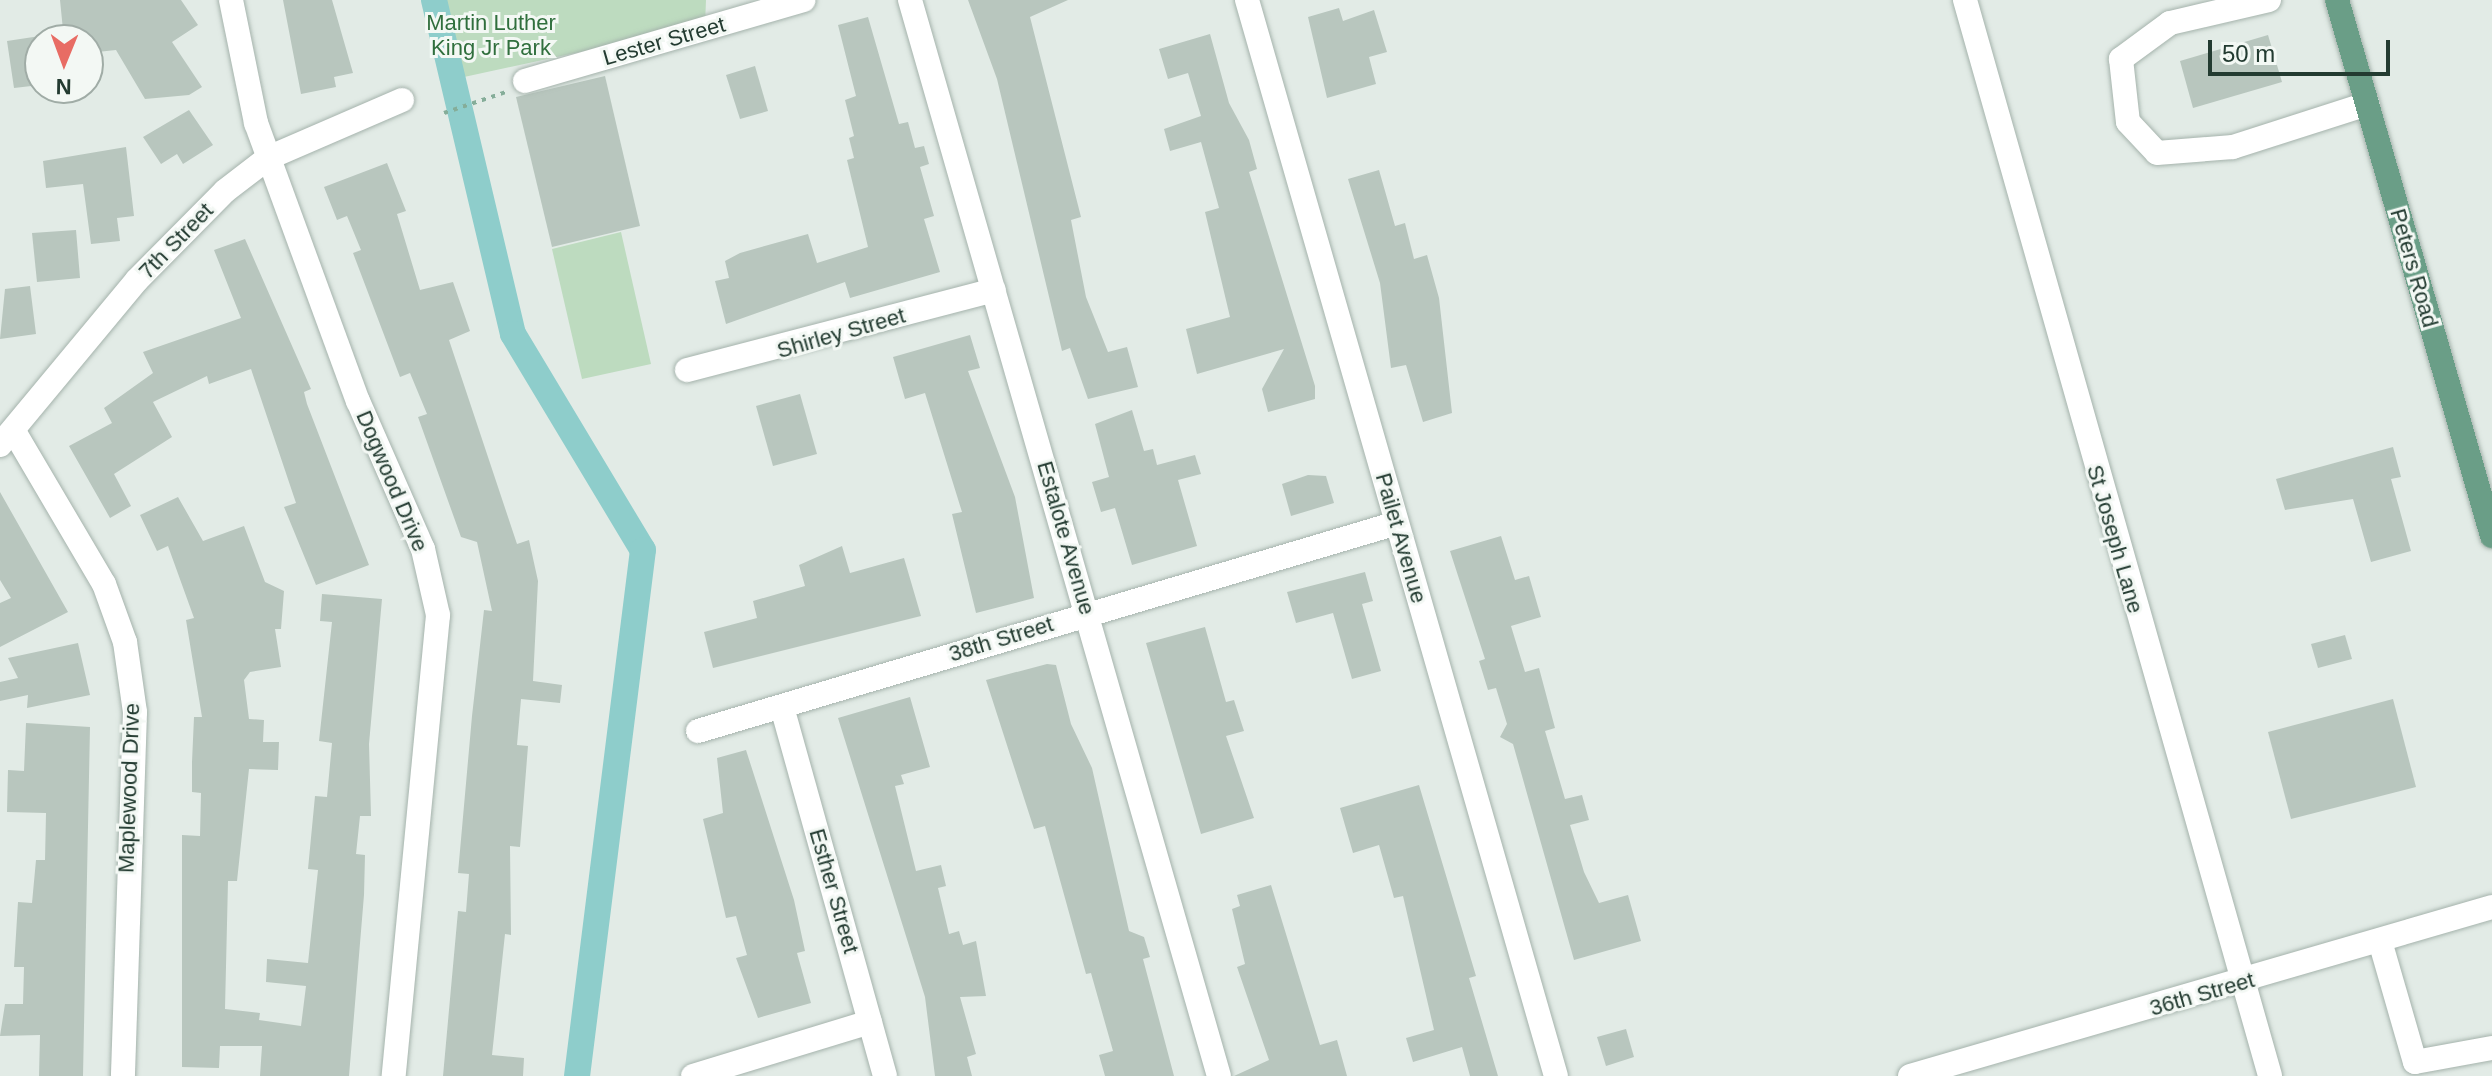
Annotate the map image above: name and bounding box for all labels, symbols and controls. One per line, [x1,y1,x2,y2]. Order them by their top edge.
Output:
park label: Martin Luther King Jr Park [426,9,556,60]
street label: Lester Street [600,11,728,71]
north arrow [24,24,104,104]
scale bar [2212,24,2394,74]
text: 50 m [2222,40,2275,67]
text: N [55,74,72,99]
street label: 7th Street [133,198,219,284]
street label: Peters Road [2384,206,2444,330]
street label: Shirley Street [774,302,908,364]
street label: Dogwood Drive [350,407,434,555]
street label: Estalote Avenue [1031,458,1101,618]
street label: St Joseph Lane [2081,462,2149,616]
street label: Pailet Avenue [1370,469,1432,607]
street label: 38th Street [946,611,1056,667]
street label: Maplewood Drive [113,703,145,873]
street label: Esther Street [804,826,864,956]
street label: 36th Street [2147,966,2257,1022]

